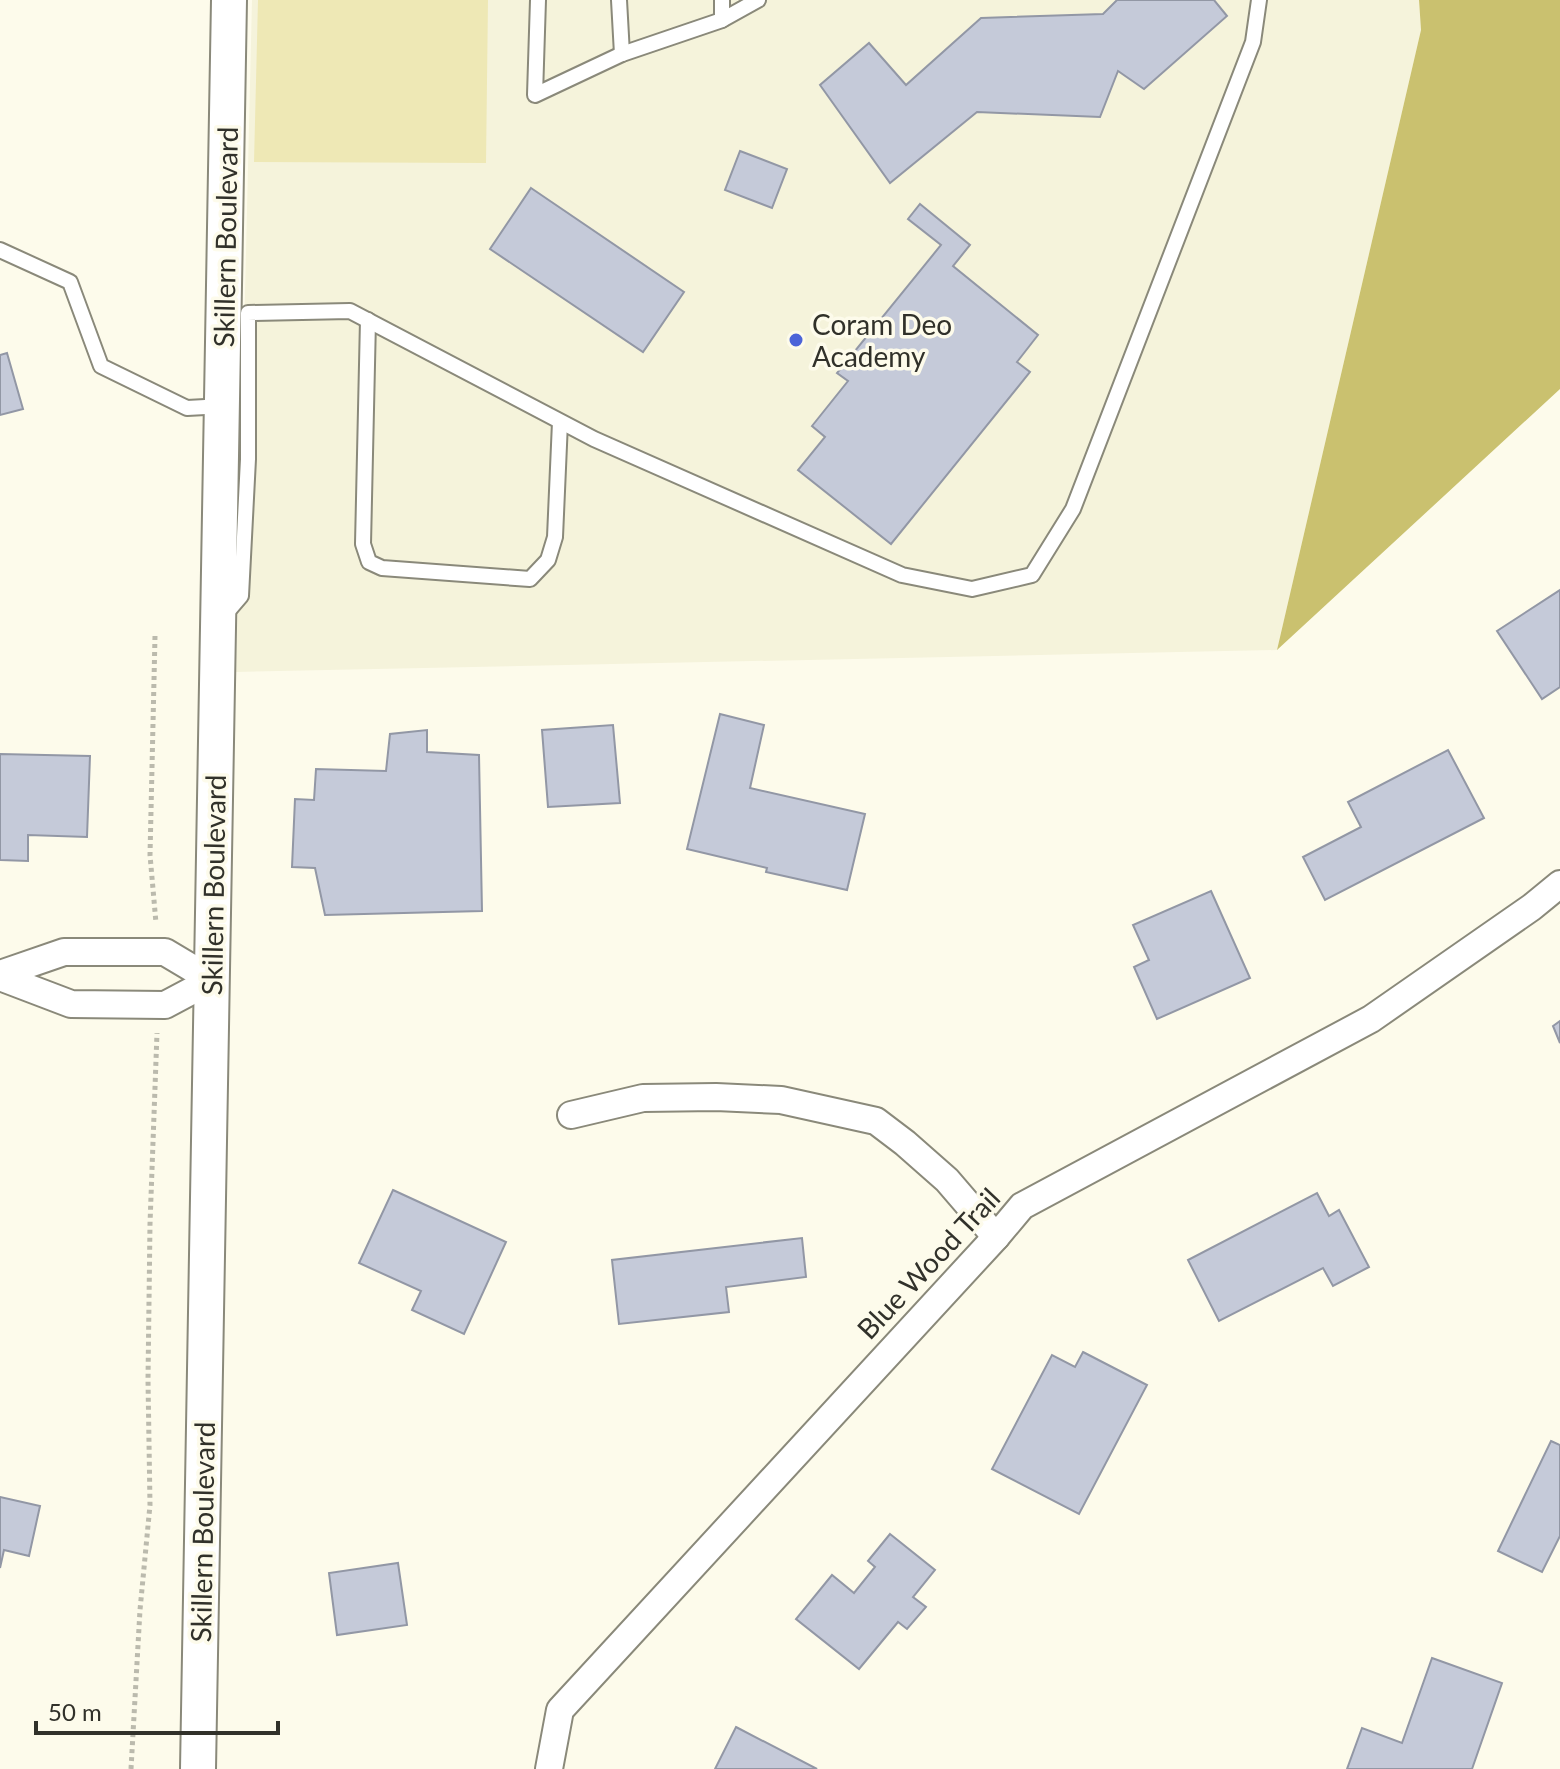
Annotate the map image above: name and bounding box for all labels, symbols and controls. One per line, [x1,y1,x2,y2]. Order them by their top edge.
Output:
street label: Skillern Boulevard [206,126,244,348]
place label: Coram Deo Academy [812,307,952,373]
marker: Coram Deo Academy [787,331,805,349]
street label: Skillern Boulevard [194,774,232,996]
street label: Blue Wood Trail [850,1181,1006,1345]
street label: Skillern Boulevard [183,1421,221,1643]
scale bar [36,1685,278,1735]
text: 50 m [48,1697,102,1726]

